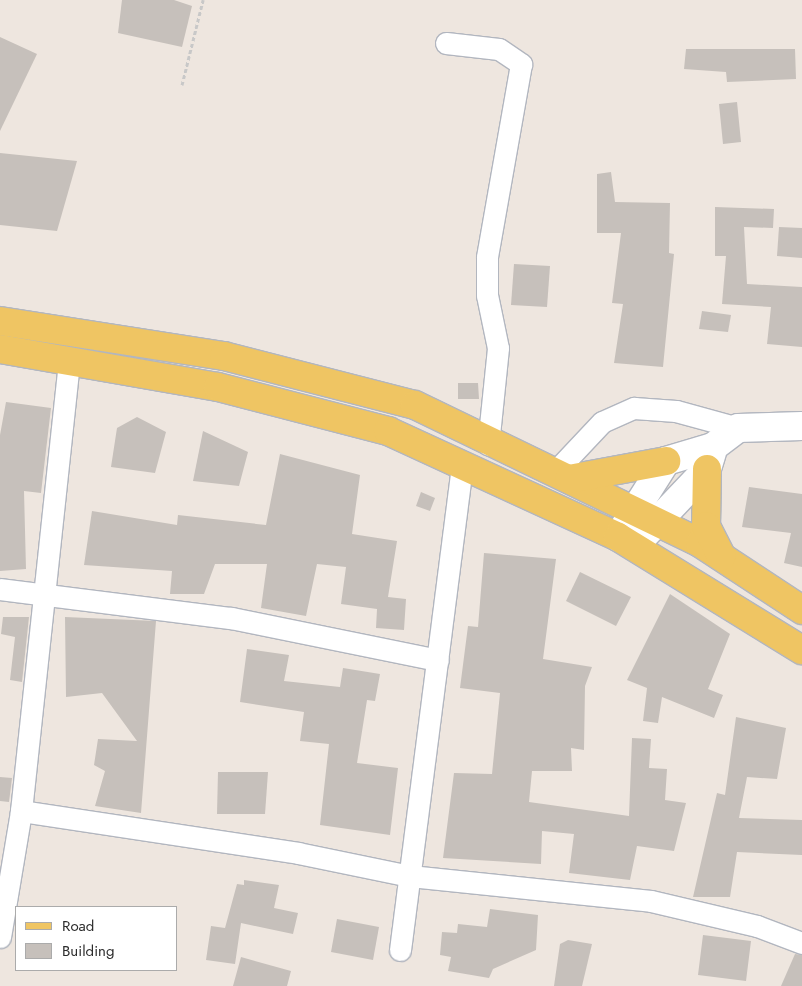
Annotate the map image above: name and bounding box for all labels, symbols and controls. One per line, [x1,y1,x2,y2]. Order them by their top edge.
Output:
legend [15,906,178,971]
text: Road [62,915,94,937]
text: Building [62,940,114,962]

